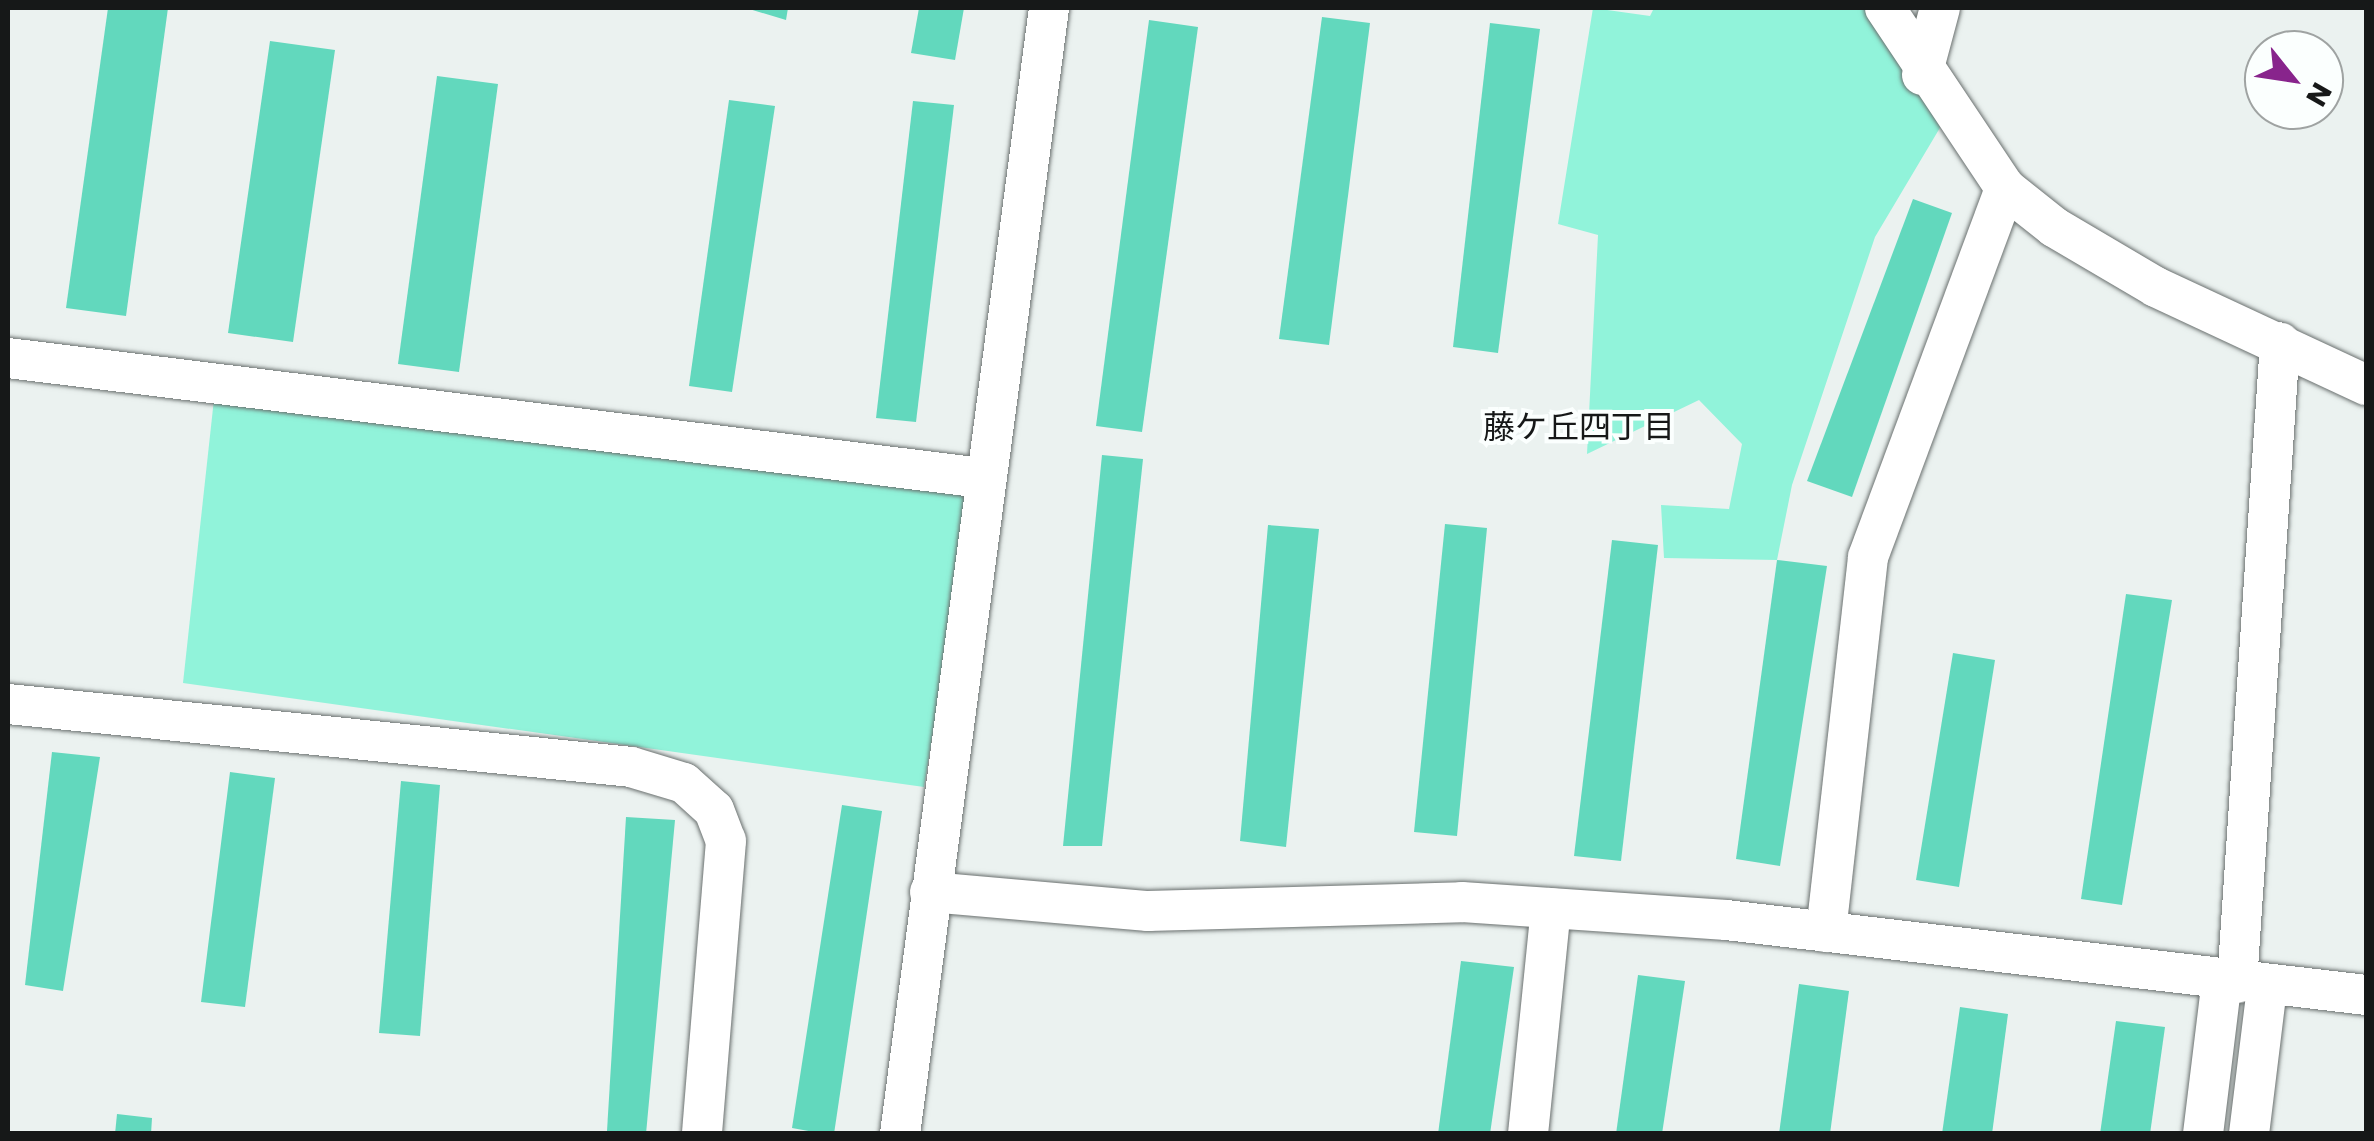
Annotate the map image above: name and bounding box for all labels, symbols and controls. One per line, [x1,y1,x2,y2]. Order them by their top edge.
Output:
north arrow [2244,30,2344,130]
text: N [2297,75,2341,113]
district label: 藤ケ丘四丁目 [1483,408,1675,446]

